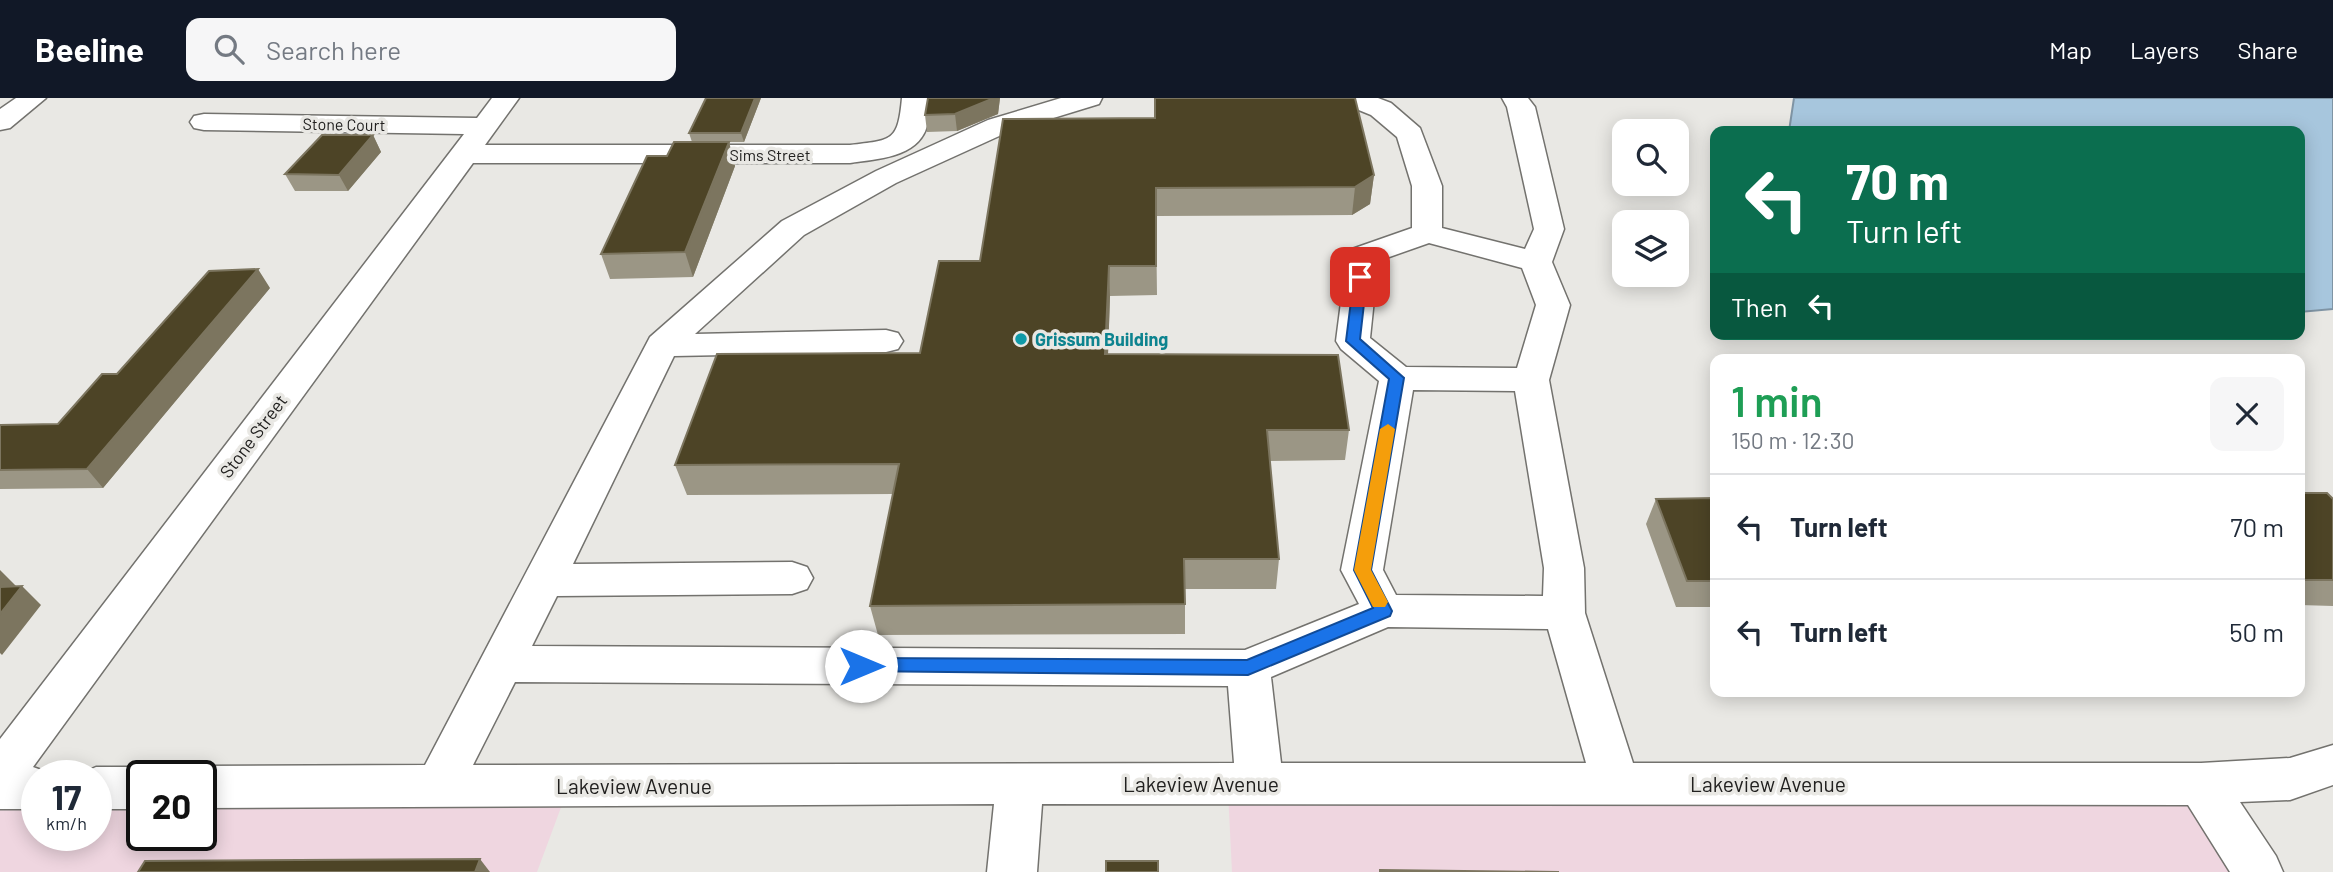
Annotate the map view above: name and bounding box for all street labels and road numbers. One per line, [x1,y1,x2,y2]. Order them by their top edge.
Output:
street label: Stone Court [302,114,386,134]
street label: Sims Street [729,145,811,164]
street label: Stone Street [215,390,291,482]
street label: Lakeview Avenue [1123,771,1279,796]
street label: Lakeview Avenue [1690,771,1846,796]
street label: Lakeview Avenue [556,773,712,798]

